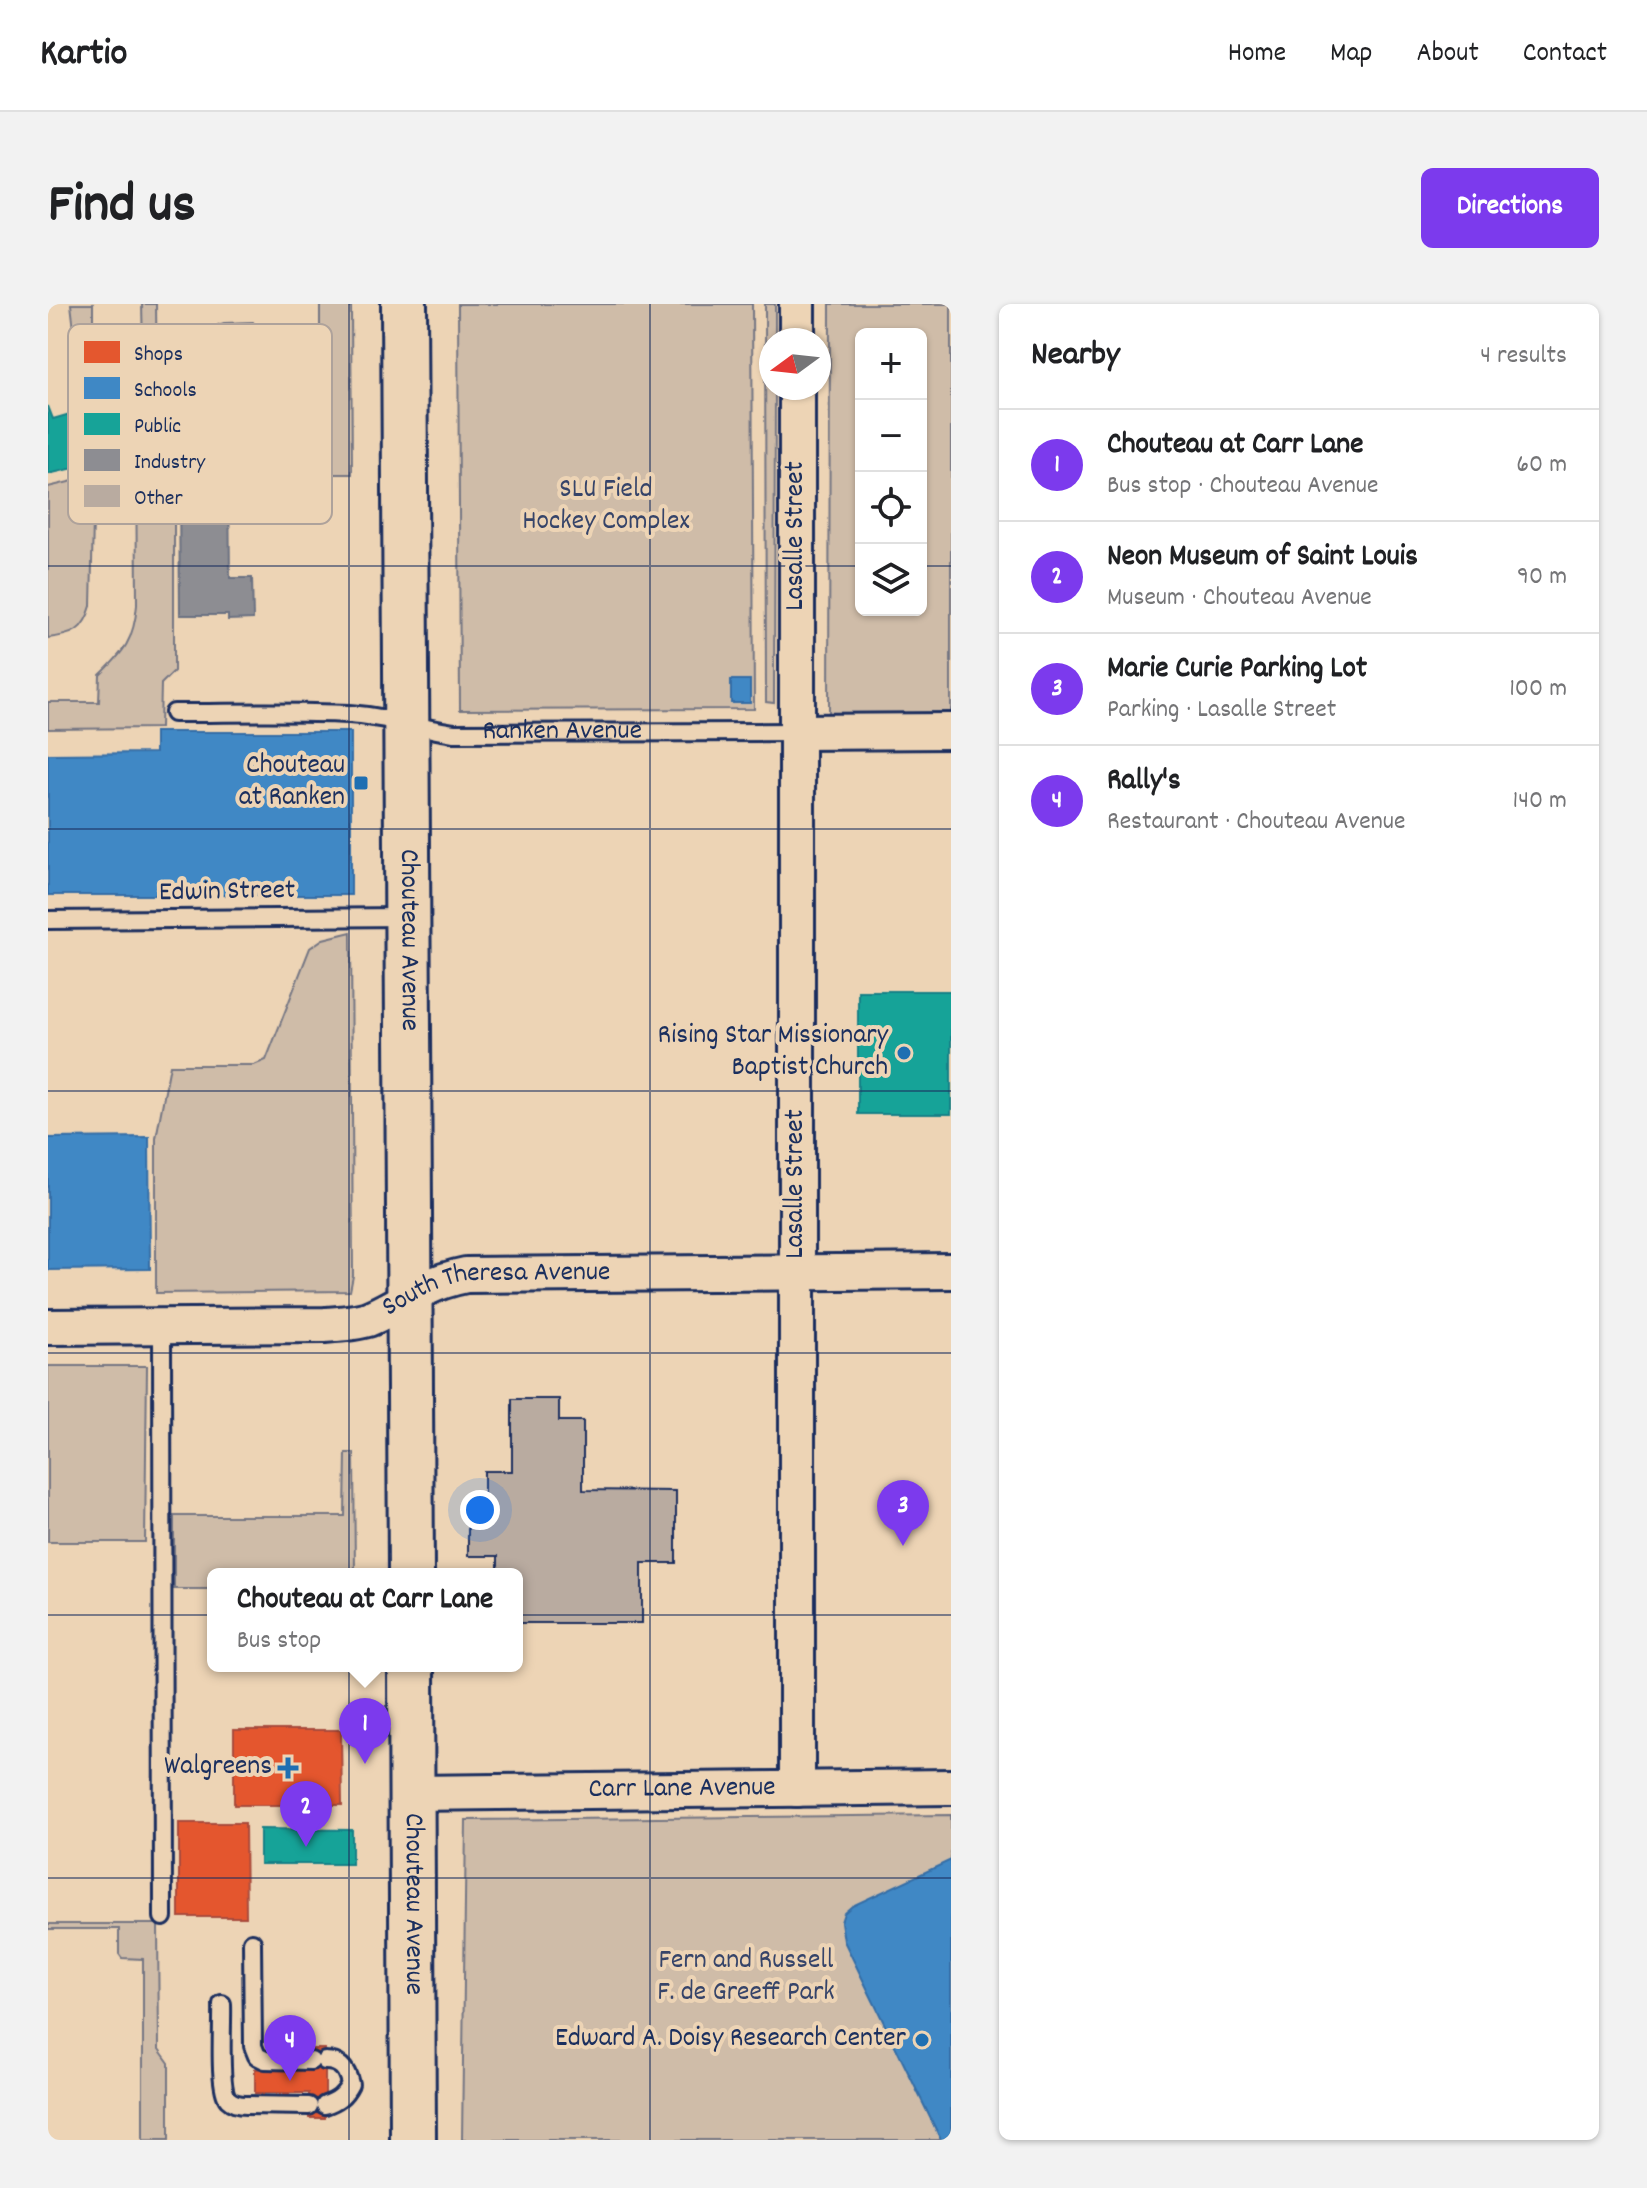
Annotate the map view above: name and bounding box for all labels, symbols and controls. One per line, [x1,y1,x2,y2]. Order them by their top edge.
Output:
text: Kartio [40,28,127,83]
text: Home [1228,35,1286,75]
text: Map [1330,35,1372,75]
text: About [1416,35,1479,75]
text: Contact [1523,35,1607,75]
text: Find us [48,168,196,248]
button: Directions [1421,168,1599,248]
legend [68,324,332,524]
north arrow [759,328,831,400]
map controls [855,328,927,616]
button: + [855,328,927,400]
text: Nearby [1031,332,1120,381]
text: 4 results [1480,338,1567,375]
text: Shops [134,340,183,371]
text: Schools [134,376,197,407]
button: − [855,400,927,472]
text: Public [134,412,181,443]
text: Chouteau at Carr Lane [1107,425,1363,468]
text: 1 [1054,447,1060,484]
text: 60 m [1516,447,1567,484]
text: Industry [134,448,206,479]
street label: Lasalle Street [777,461,817,611]
text: Bus stop · Chouteau Avenue [1107,468,1378,505]
park label: SLU Field Hockey Complex [522,471,690,543]
button: locate [855,472,927,544]
text: Other [134,484,184,515]
text: Neon Museum of Saint Louis [1107,537,1418,580]
button: layers [855,544,927,616]
text: 2 [1051,559,1063,596]
text: 90 m [1517,559,1567,596]
text: Museum · Chouteau Avenue [1107,580,1372,617]
text: Marie Curie Parking Lot [1107,649,1367,692]
text: 3 [1051,671,1063,708]
text: 100 m [1509,671,1567,708]
text: Parking · Lasalle Street [1107,692,1336,729]
street label: Ranken Avenue [482,712,642,753]
place label: Chouteau at Ranken [239,747,345,819]
text: Rally's [1107,761,1181,804]
marker: Chouteau at Ranken [352,774,370,792]
text: 4 [1052,783,1062,820]
text: 140 m [1513,783,1567,820]
text: Restaurant · Chouteau Avenue [1107,804,1405,841]
street label: Chouteau Avenue [387,849,428,1031]
street label: Edwin Street [158,872,296,914]
place label: Rising Star Missionary Baptist Church [658,1017,889,1089]
marker: Rising Star Missionary Baptist Church [895,1044,913,1062]
street label: Lasalle Street [777,1109,817,1259]
street label: South Theresa Avenue [375,1254,610,1329]
pin: 3 [877,1480,929,1546]
your location [460,1490,500,1530]
popup [207,1568,523,1672]
text: Chouteau at Carr Lane [237,1580,493,1623]
text: Bus stop [237,1623,321,1660]
pin: 1 [339,1698,391,1764]
place label: Walgreens [164,1748,272,1788]
marker: Walgreens [279,1759,297,1777]
street label: Carr Lane Avenue [588,1769,776,1811]
pin: 2 [280,1781,332,1847]
street label: Chouteau Avenue [392,1813,432,1995]
park label: Fern and Russell F. de Greeff Park [657,1942,835,2014]
pin: 4 [264,2015,316,2081]
place label: Edward A. Doisy Research Center [555,2020,907,2060]
marker: Edward A. Doisy Research Center [913,2031,931,2049]

